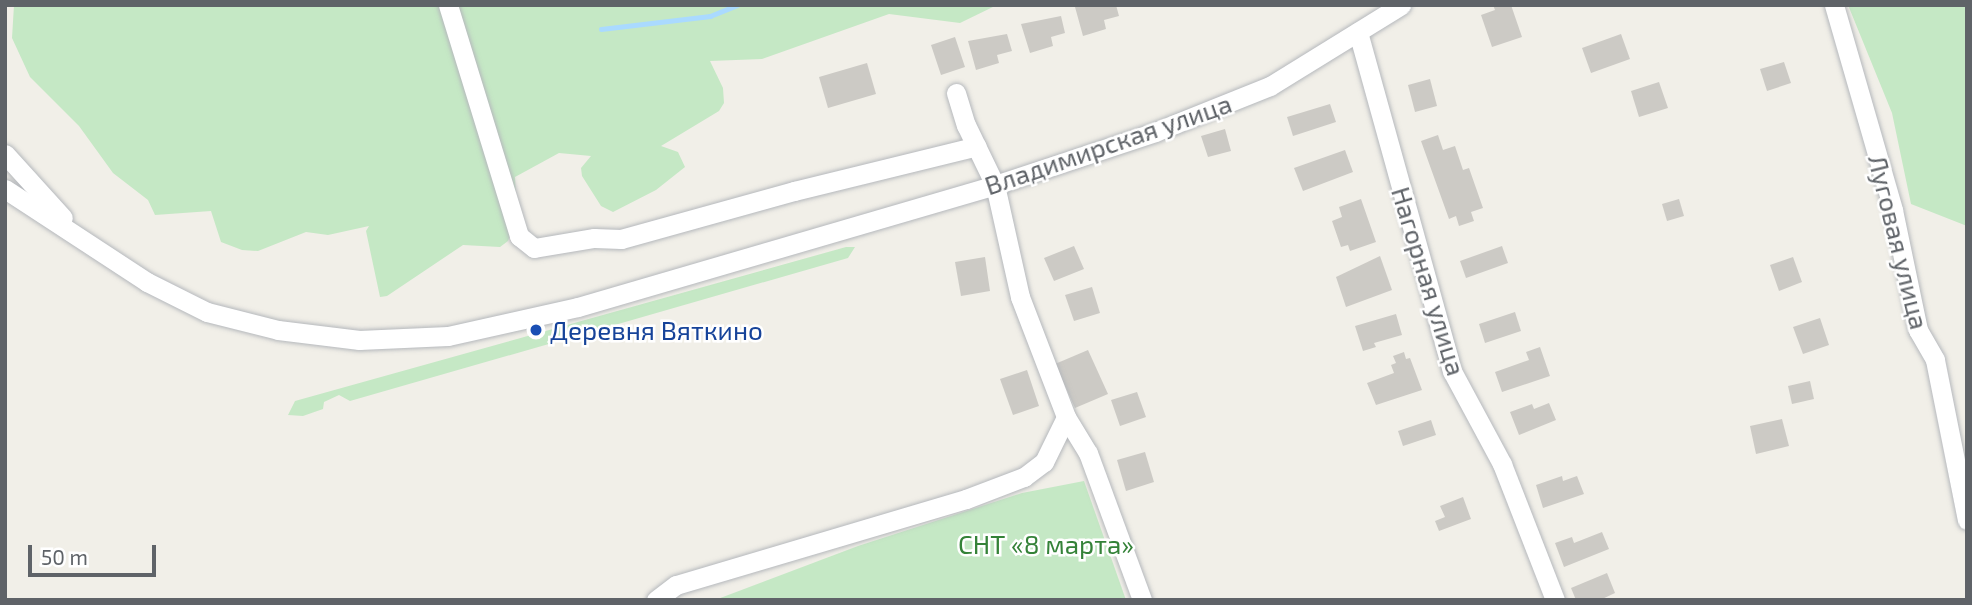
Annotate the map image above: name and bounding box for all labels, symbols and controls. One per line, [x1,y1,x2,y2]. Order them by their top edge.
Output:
street label: Владимирская улица [980,87,1236,201]
street label: Луговая улица [1862,152,1936,332]
street label: Нагорная улица [1385,183,1473,379]
place label: Деревня Вяткино [550,314,763,346]
marker: Деревня Вяткино [528,322,544,338]
park label: СНТ «8 марта» [958,528,1134,560]
scale bar [32,532,159,576]
text: 50 m [41,544,88,569]

